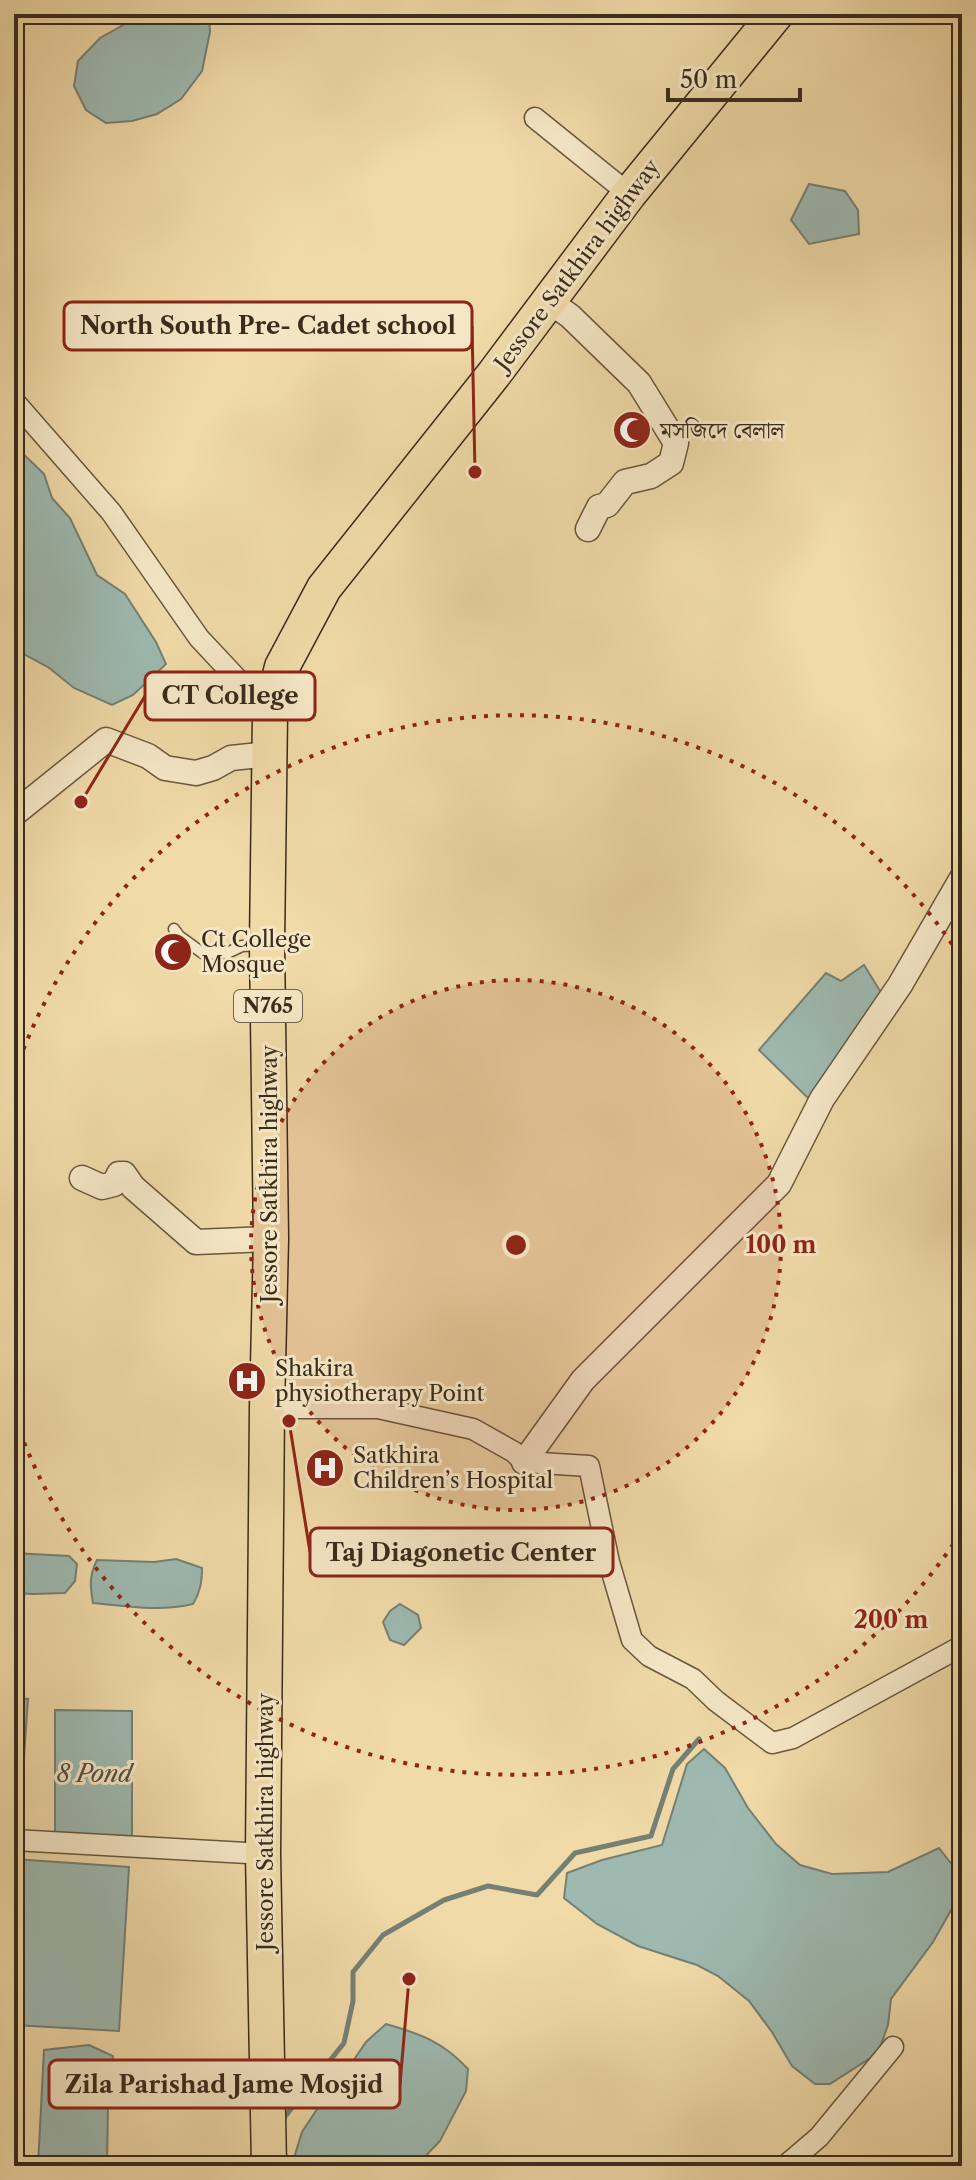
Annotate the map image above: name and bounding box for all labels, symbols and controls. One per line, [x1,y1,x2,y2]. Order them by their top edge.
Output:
scale bar [668,52,800,102]
text: 50 m [680,65,737,94]
street label: Jessore Satkhira highway [487,153,666,378]
callout: North South Pre- Cadet school [64,302,472,350]
text: North South Pre- Cadet school [80,311,456,340]
mosque icon: মসজিদে বেলাল [611,409,653,451]
place label: মসজিদে বেলাল [659,417,786,444]
callout: CT College [145,672,315,720]
text: CT College [161,681,299,710]
place label: Ct College Mosque [201,926,311,978]
mosque icon: Ct College Mosque [152,931,194,973]
road number: N765 [234,990,302,1022]
street label: Jessore Satkhira highway [256,1044,283,1306]
text: 100 m [745,1230,817,1259]
centre of rings [502,1231,530,1259]
place label: Shakira physiotherapy Point [275,1355,484,1407]
hospital icon: Shakira physiotherapy Point [226,1360,268,1402]
place label: Satkhira Children’s Hospital [353,1442,554,1494]
hospital icon: Satkhira Children’s Hospital [304,1447,346,1489]
callout: Taj Diagonetic Center [310,1528,613,1576]
text: Taj Diagonetic Center [326,1538,597,1567]
text: 200 m [854,1605,928,1634]
street label: Jessore Satkhira highway [252,1692,279,1954]
water label: 8 Pond [56,1759,135,1788]
callout: Zila Parishad Jame Mosjid [49,2060,400,2108]
text: Zila Parishad Jame Mosjid [65,2070,383,2099]

